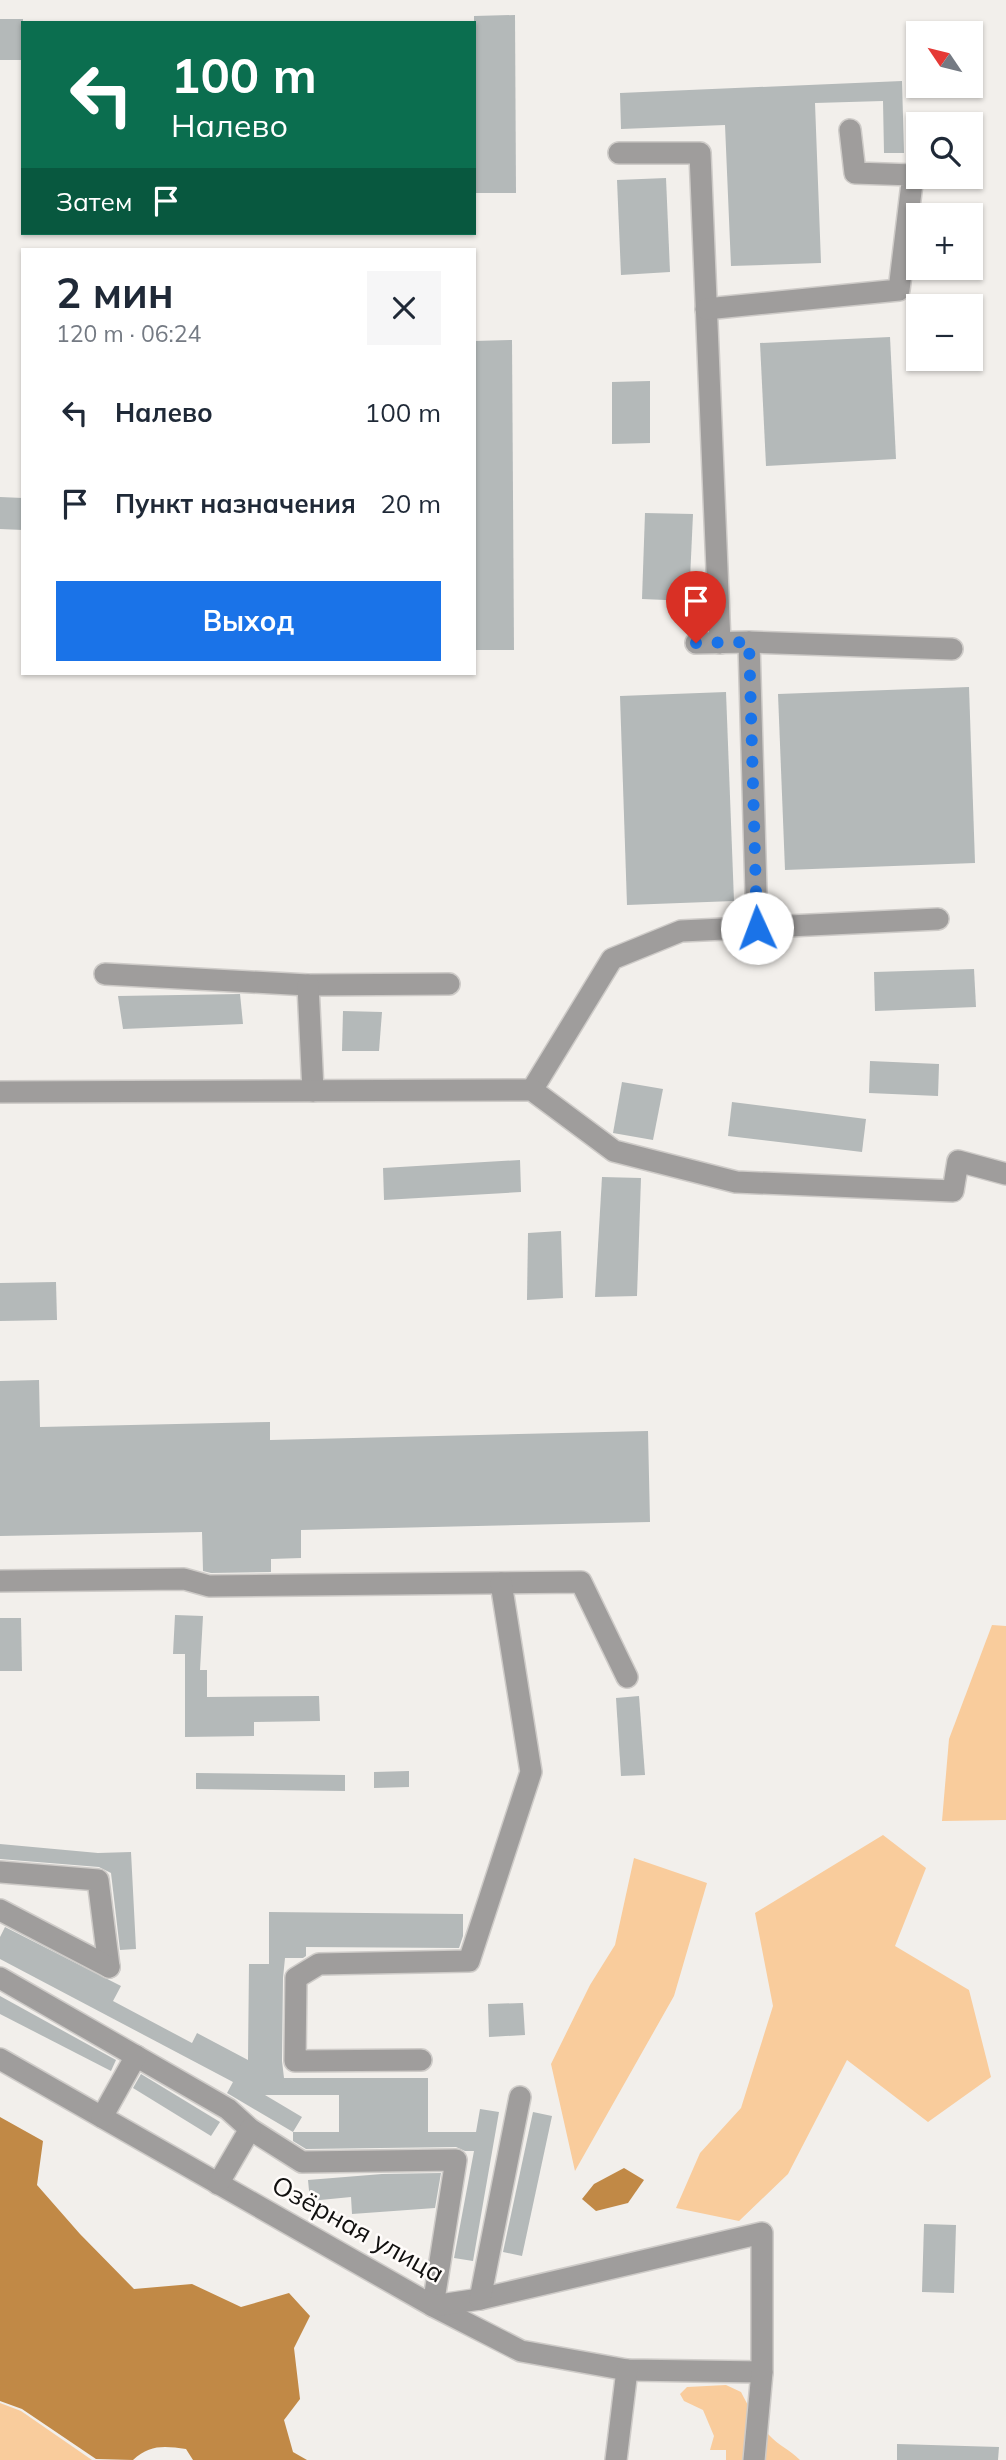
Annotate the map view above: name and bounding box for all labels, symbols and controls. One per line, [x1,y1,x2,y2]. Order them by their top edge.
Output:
north arrow [906,21,984,98]
map controls [906,21,983,371]
text: 100 m [171,44,317,105]
icon: left [56,49,147,140]
text: Налево [171,105,288,145]
button: search [906,112,983,189]
icon: arrive [147,182,185,220]
text: Затем [56,185,133,218]
button: + [906,203,983,280]
text: 2 мин [56,266,174,319]
button: close [367,271,441,345]
button: − [906,294,983,371]
text: 120 m · 06:24 [56,319,201,348]
icon: left [56,394,94,432]
text: Налево [115,396,213,429]
text: 100 m [365,396,441,429]
icon: arrive [56,485,94,523]
text: Пункт назначения [115,487,356,520]
text: 20 m [380,487,441,520]
pin [666,571,726,643]
button: Выход [56,581,441,661]
icon: arrive [677,582,715,620]
position arrow [720,891,794,965]
street label: Озёрная улица [266,2168,450,2289]

